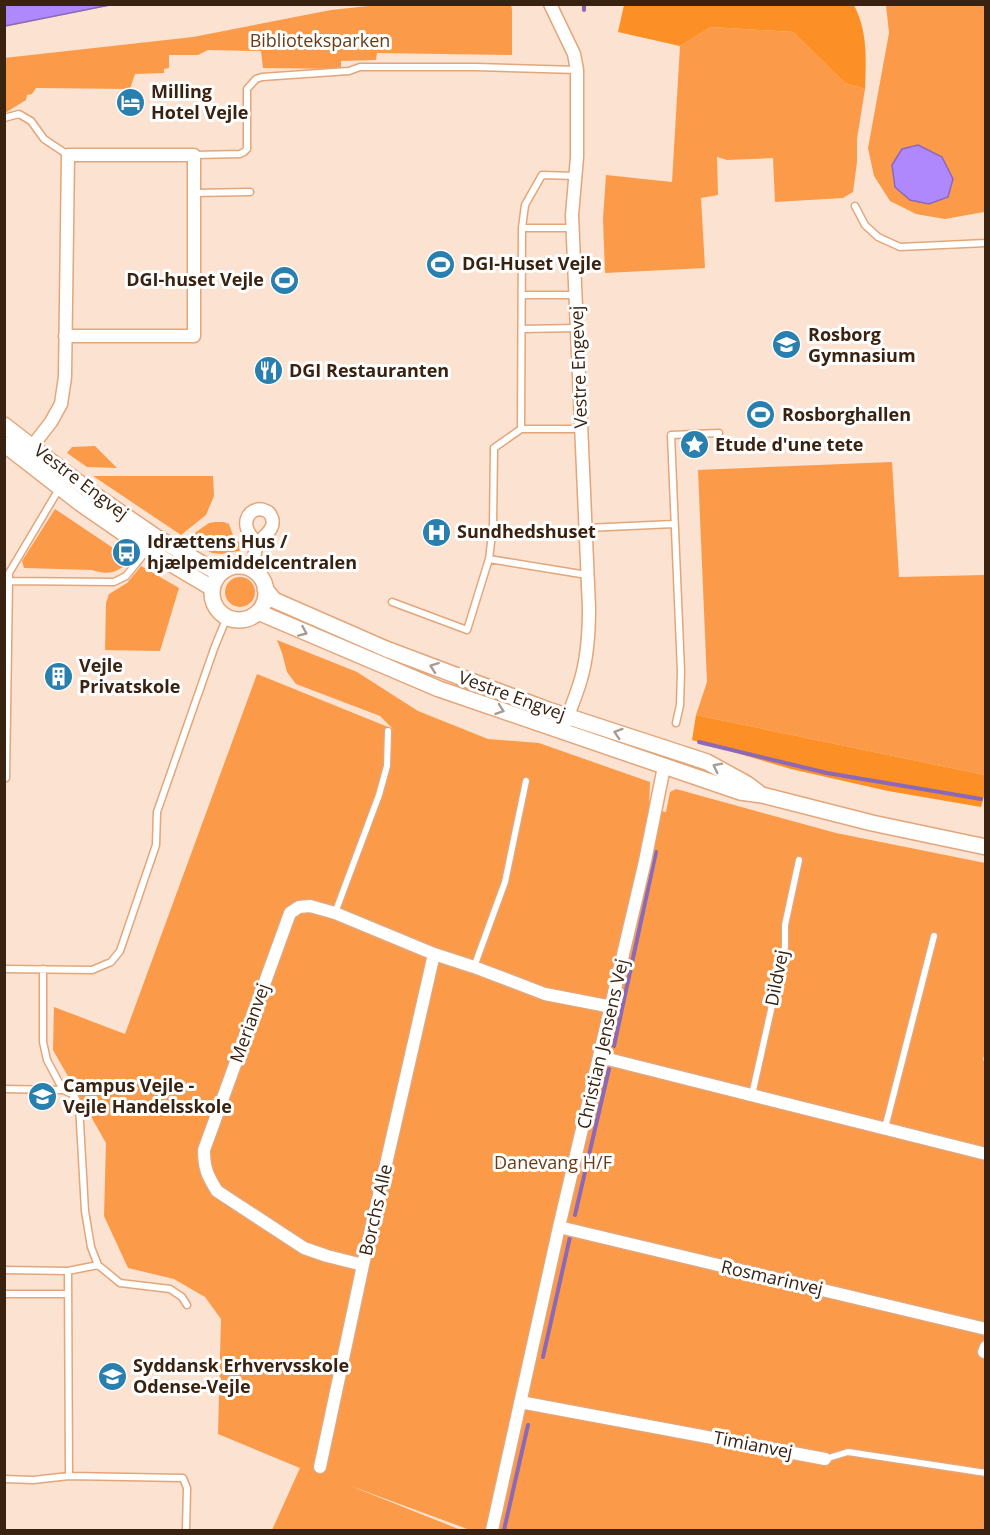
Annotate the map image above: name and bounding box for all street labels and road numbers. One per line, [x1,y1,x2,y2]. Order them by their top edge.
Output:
street label: Vestre Engevej [564,305,592,429]
street label: Vestre Engvej [29,438,134,525]
street label: Vestre Engvej [455,665,569,726]
street label: Dildvej [759,948,793,1008]
street label: Christian Jensens Vej [571,956,633,1131]
street label: Merianvej [224,980,275,1066]
street label: Borchs Alle [353,1162,397,1258]
street label: Rosmarinvej [719,1254,825,1300]
street label: Timianvej [711,1425,795,1463]

